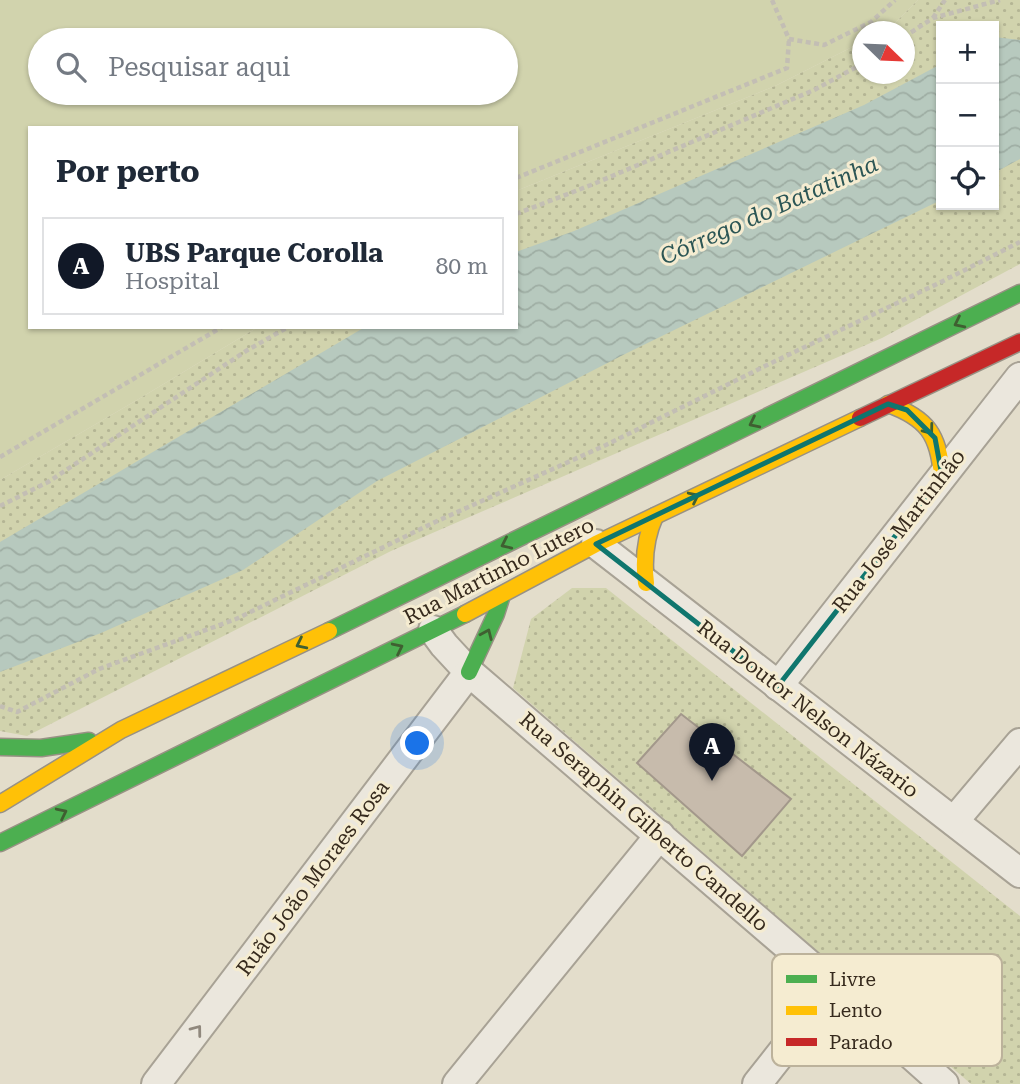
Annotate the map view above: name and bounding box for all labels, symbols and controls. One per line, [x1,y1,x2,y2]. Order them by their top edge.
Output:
north arrow [852,21,915,84]
map controls [936,21,999,210]
button: + [936,21,999,84]
search box [28,28,518,105]
icon: search [52,48,90,86]
text: Pesquisar aqui [108,52,290,82]
button: − [936,84,999,147]
button: locate [936,147,999,210]
water label: Córrego do Batatinha [656,150,883,271]
text: Por perto [56,154,200,189]
text: UBS Parque Corolla [125,238,383,268]
text: A [73,253,89,280]
text: 80 m [435,253,488,280]
text: Hospital [125,268,219,295]
one-way arrow [954,315,966,329]
one-way arrow [749,415,761,429]
one-way arrow [920,422,933,435]
street label: Rua José Martinhão [828,445,970,617]
one-way arrow [687,492,699,506]
street label: Rua Martinho Lutero [400,513,598,629]
one-way arrow [501,536,513,550]
street label: Rua Doutor Nelson Názario [693,615,923,803]
one-way arrow [479,629,493,641]
one-way arrow [296,636,308,650]
one-way arrow [391,642,403,656]
street label: Rua Seraphin Gilberto Candello [515,707,773,937]
pin: A [689,723,735,781]
your location [400,726,434,760]
street label: Ruão João Moraes Rosa [232,775,395,980]
one-way arrow [55,808,67,822]
legend [772,954,1002,1066]
text: Livre [829,968,876,991]
text: Lento [829,999,882,1022]
one-way arrow [189,1025,202,1037]
text: Parado [829,1031,893,1054]

